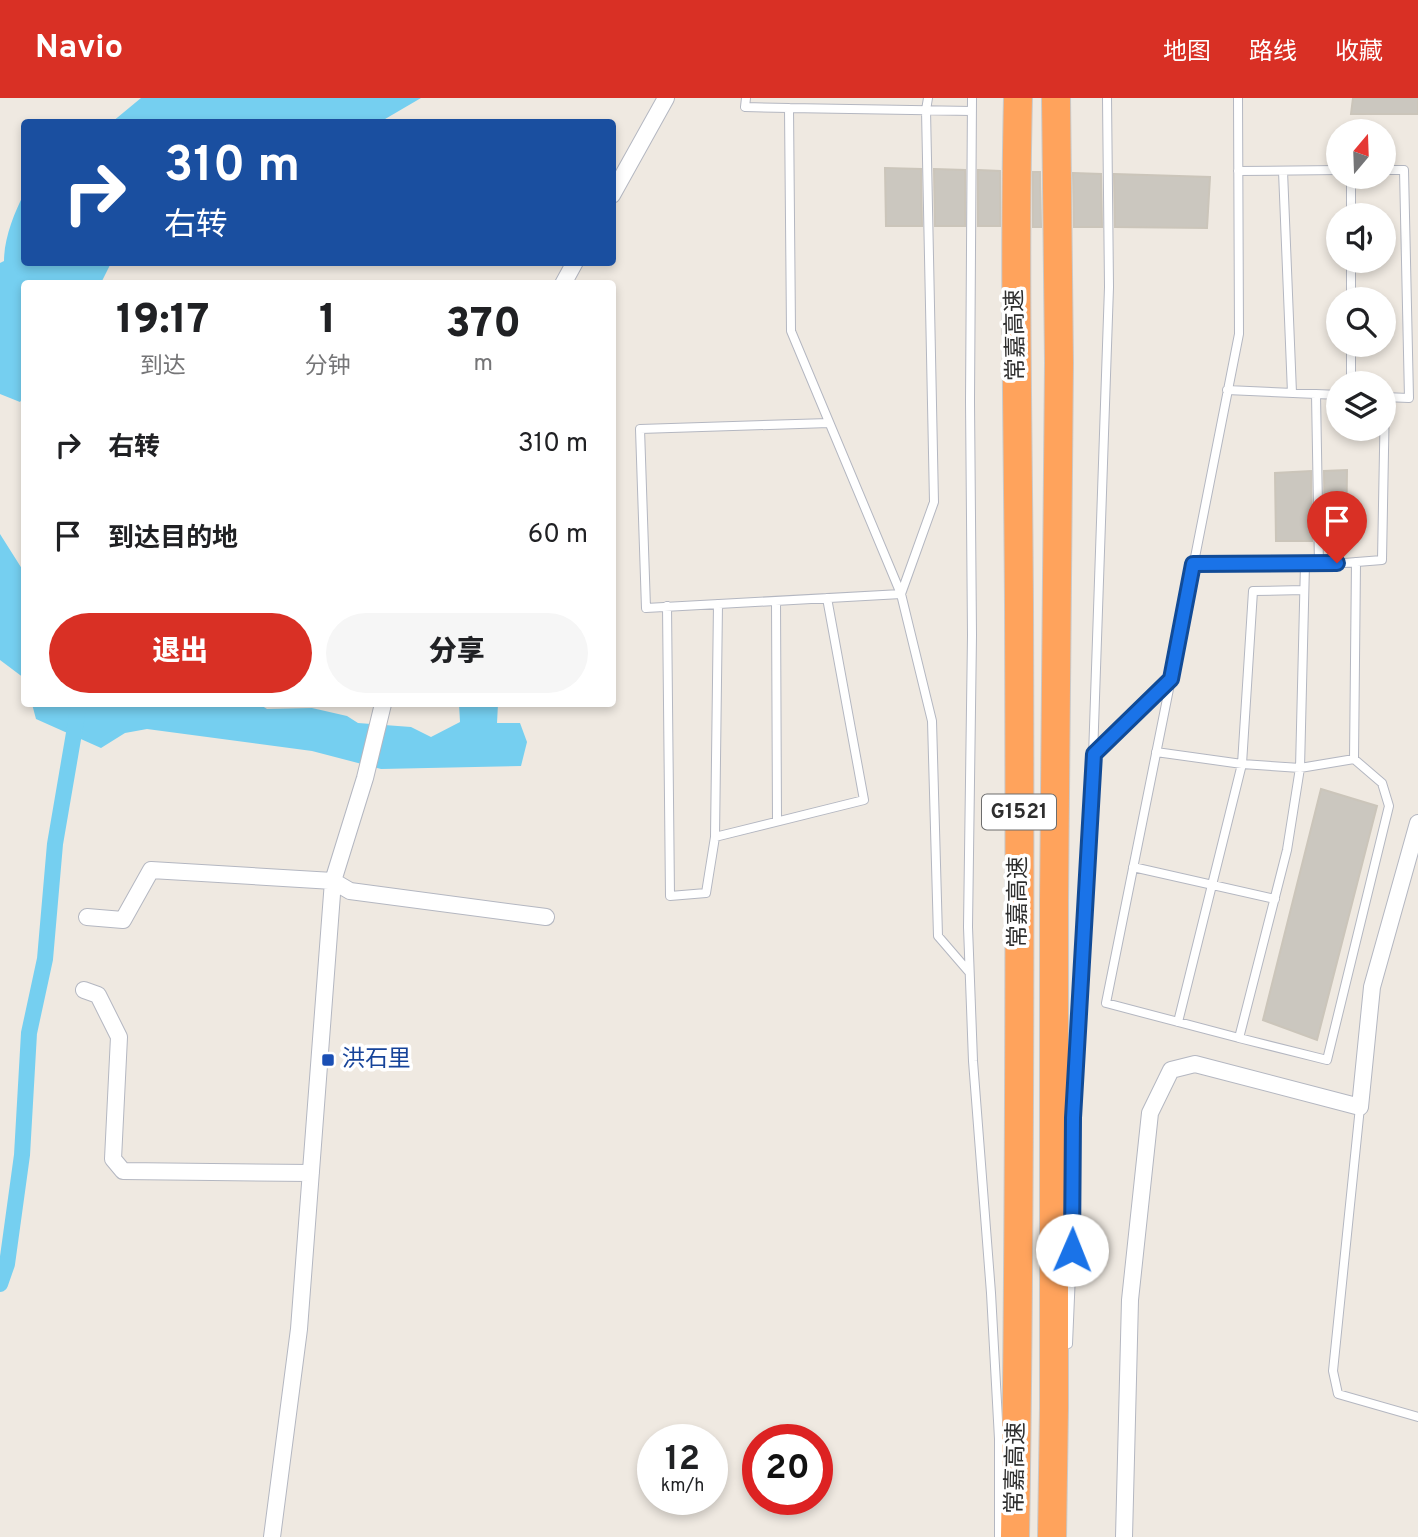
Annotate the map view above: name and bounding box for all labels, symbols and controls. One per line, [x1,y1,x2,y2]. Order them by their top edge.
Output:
text: Navio [35,28,123,70]
text: 地图 [1163,38,1211,68]
text: 路线 [1249,38,1297,68]
text: 收藏 [1335,38,1383,68]
north arrow [1326,119,1396,189]
map controls [1326,119,1396,441]
text: 310 m [164,137,300,199]
icon: right [49,147,140,238]
button: sound [1326,203,1396,273]
text: 右转 [164,207,228,247]
button: search [1326,287,1396,357]
street label: 常嘉高速 [1002,289,1032,381]
text: 19:17 [116,295,210,348]
text: 1 [319,295,336,348]
text: 370 [446,299,521,352]
text: m [474,350,493,379]
text: 到达 [140,353,186,382]
text: 分钟 [305,353,351,382]
button: layers [1326,371,1396,441]
icon: right [49,426,87,464]
text: 310 m [518,428,588,461]
text: 右转 [108,432,160,465]
pin [1307,491,1367,563]
icon: arrive [1318,502,1356,540]
icon: arrive [49,517,87,555]
text: 60 m [528,519,588,552]
text: 到达目的地 [108,523,238,556]
button: 退出 [49,613,312,693]
button: 分享 [326,613,588,693]
road number: G1521 [982,794,1056,830]
street label: 常嘉高速 [1005,856,1034,948]
place label: 洪石里 [342,1046,411,1075]
marker: 洪石里 [320,1052,336,1068]
position arrow [1035,1213,1109,1287]
street label: 常嘉高速 [1002,1422,1032,1514]
speed limit sign: 20 [742,1424,833,1515]
text: 12 [665,1438,700,1482]
text: km/h [661,1475,704,1498]

